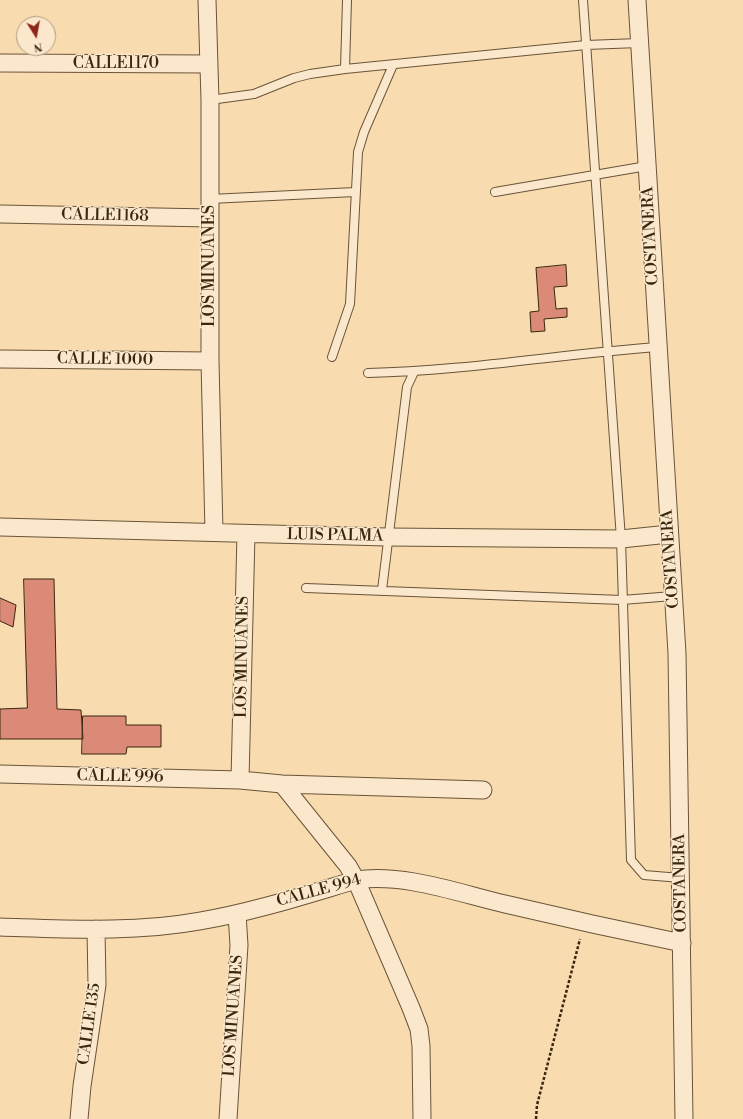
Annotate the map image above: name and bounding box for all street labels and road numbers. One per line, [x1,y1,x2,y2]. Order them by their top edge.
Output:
street label: CALLE1170 [73,54,159,74]
street label: COSTANERA [639,186,663,286]
street label: LOS MINUANES [200,205,220,327]
street label: CALLE1168 [61,206,149,226]
street label: CALLE 1000 [57,350,153,370]
street label: COSTANERA [658,509,684,609]
street label: LUIS PALMA [287,526,383,546]
street label: LOS MINUANES [232,596,254,718]
street label: CALLE 996 [76,767,164,787]
street label: COSTANERA [671,833,691,933]
street label: CALLE 994 [275,870,363,912]
street label: LOS MINUANES [220,954,248,1078]
street label: CALLE 135 [75,982,105,1066]

